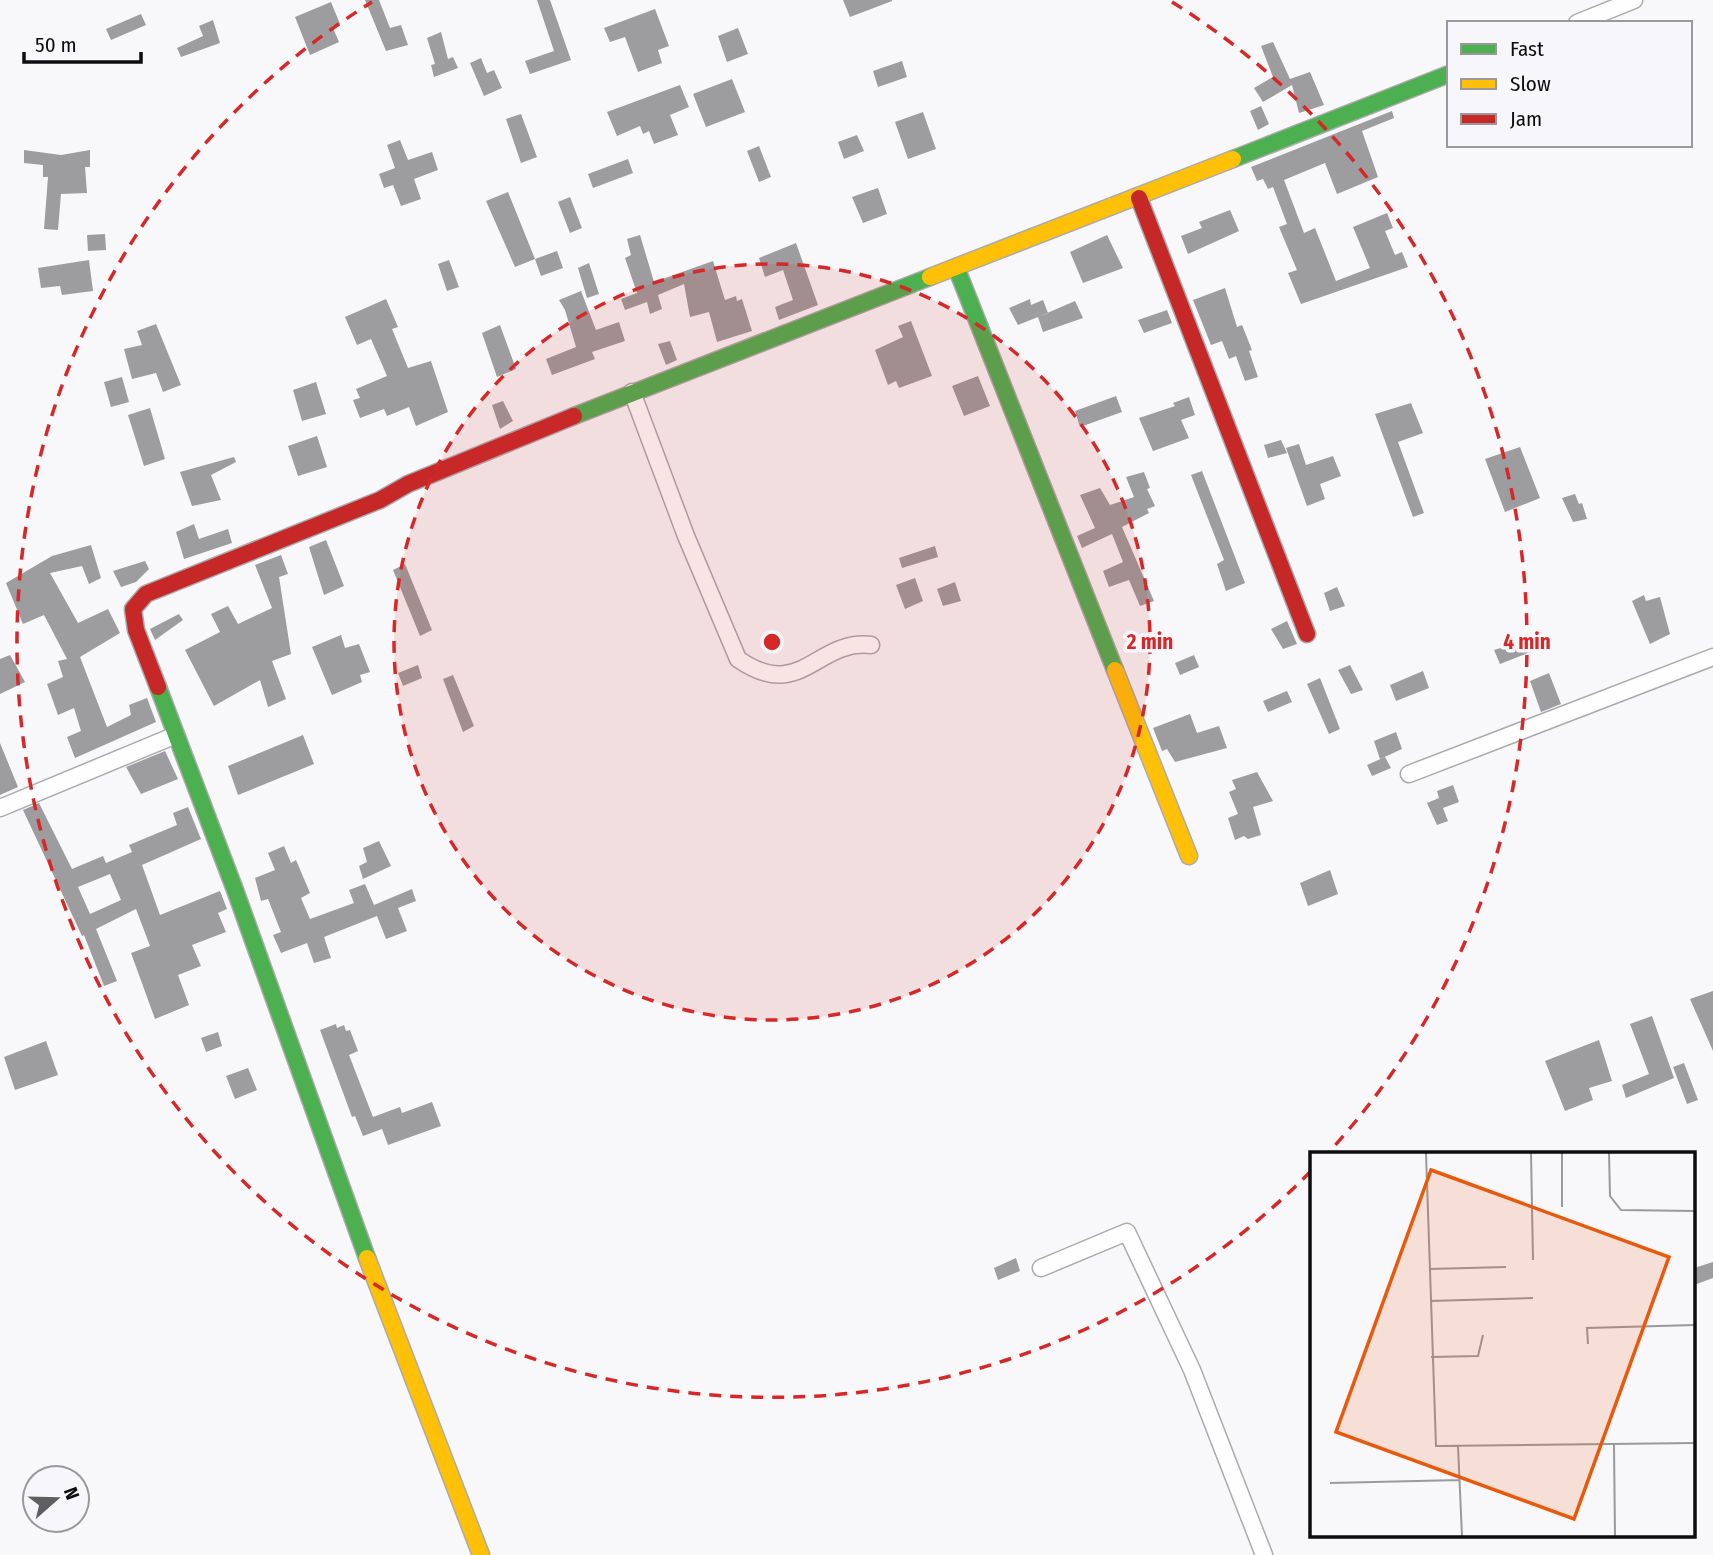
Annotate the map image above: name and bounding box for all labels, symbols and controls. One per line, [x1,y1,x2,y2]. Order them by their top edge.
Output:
scale bar [24,21,142,65]
legend [1447,21,1692,147]
text: 50 m [35,32,77,58]
text: Fast [1510,36,1544,62]
text: Slow [1510,71,1551,97]
text: Jam [1510,106,1542,132]
text: 2 min [1126,629,1173,655]
text: 4 min [1503,629,1551,655]
centre of rings [760,630,784,654]
inset map [1310,1152,1696,1538]
north arrow [21,1464,91,1534]
text: N [59,1484,84,1503]

